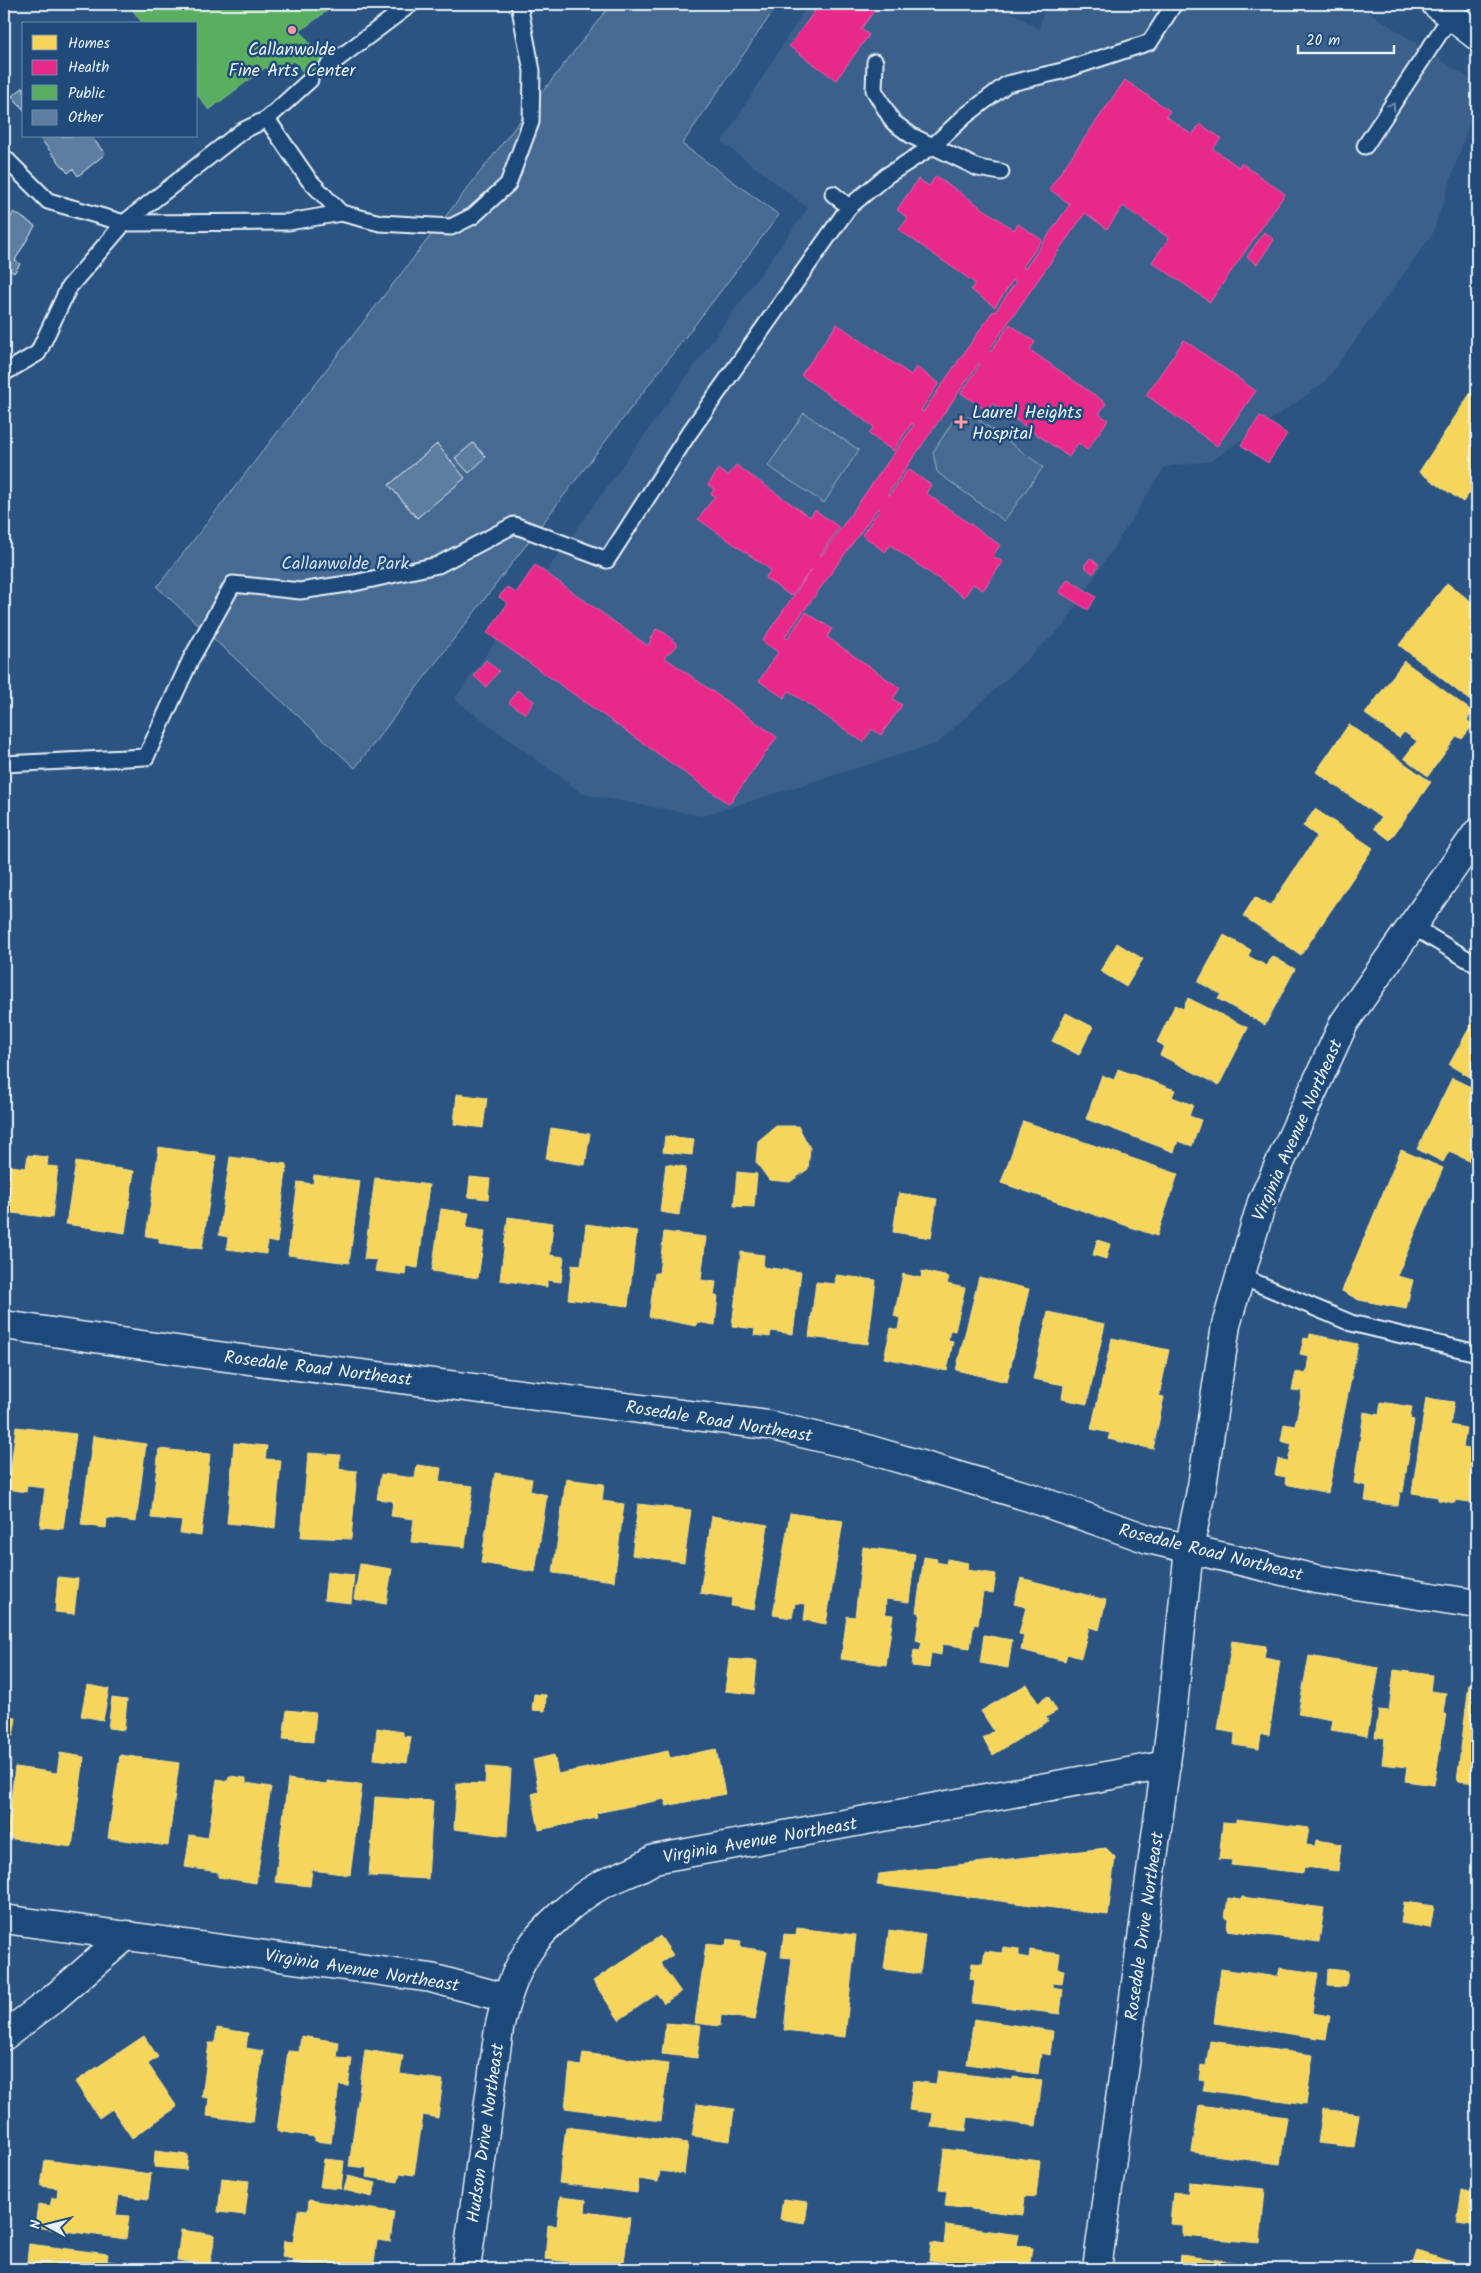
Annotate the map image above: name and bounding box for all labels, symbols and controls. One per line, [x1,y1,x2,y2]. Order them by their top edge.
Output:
legend [22,22,198,138]
scale bar [1298,22,1395,54]
marker: Callanwolde Fine Arts Center [286,24,298,36]
text: 20 m [1306,29,1340,53]
text: Homes [68,32,111,56]
place label: Callanwolde Fine Arts Center [229,36,356,86]
text: Health [68,56,109,80]
text: Public [68,82,105,106]
one-way arrow [1386,102,1395,111]
text: Other [68,106,104,130]
place label: Laurel Heights Hospital [972,399,1082,449]
marker: Laurel Heights Hospital [954,415,968,429]
park label: Callanwolde Park [281,550,409,579]
street label: Virginia Avenue Northeast [1245,1034,1352,1226]
street label: Rosedale Road Northeast [222,1344,414,1396]
street label: Rosedale Road Northeast [623,1393,815,1452]
street label: Rosedale Road Northeast [1115,1517,1307,1591]
street label: Virginia Avenue Northeast [661,1810,861,1873]
street label: Rosedale Drive Northeast [1118,1829,1173,2023]
street label: Virginia Avenue Northeast [262,1942,462,2001]
street label: Hudson Drive Northeast [460,2040,514,2225]
north arrow [22,2200,72,2250]
text: N [25,2219,48,2230]

